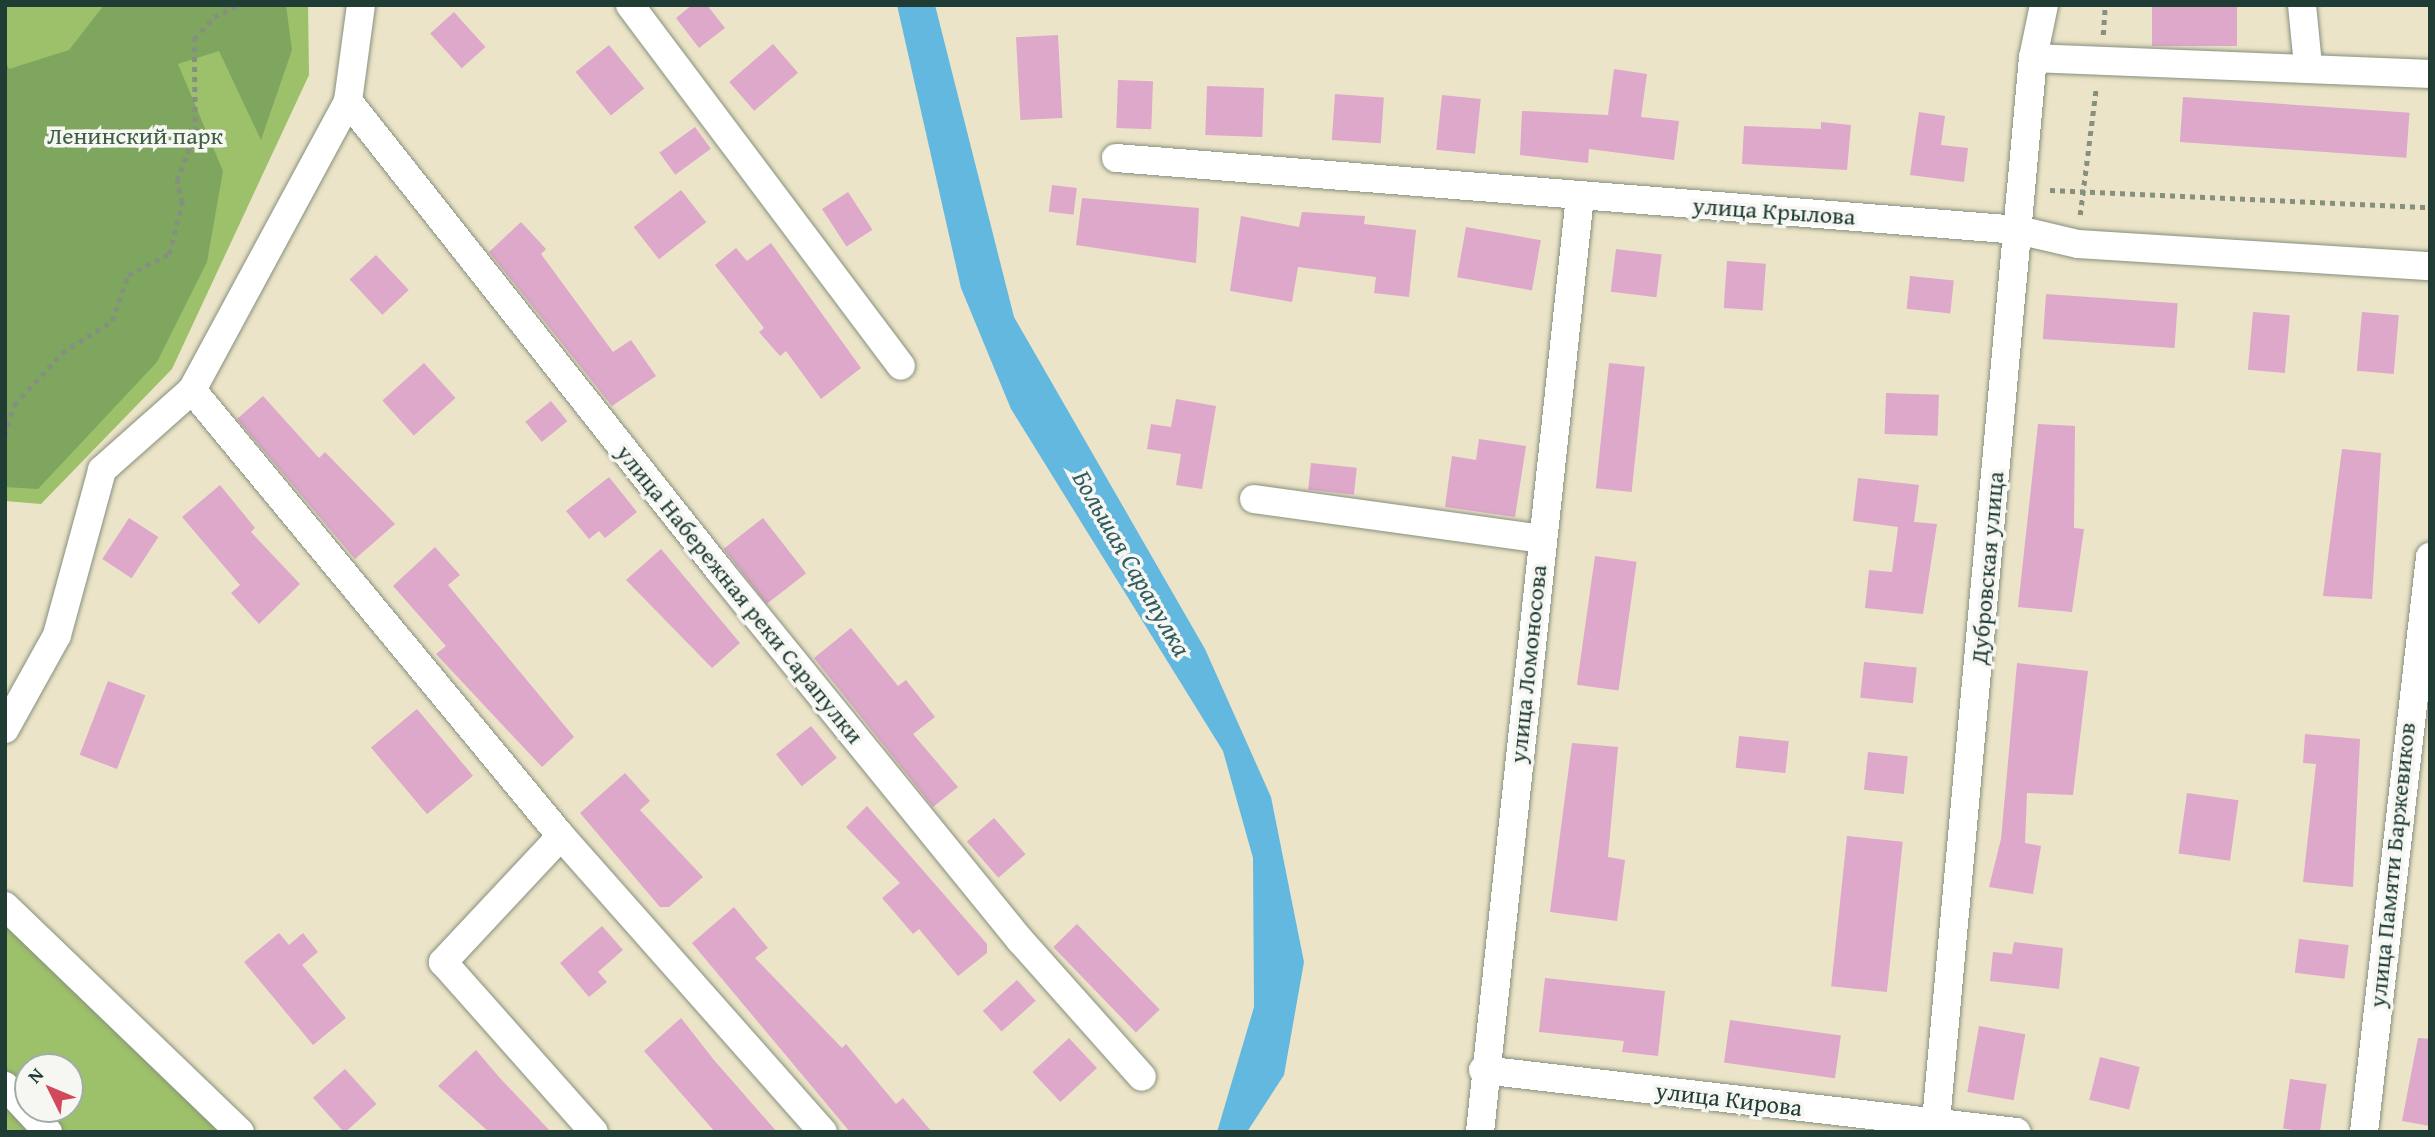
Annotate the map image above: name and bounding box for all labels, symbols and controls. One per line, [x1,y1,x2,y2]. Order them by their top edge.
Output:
park label: Ленинский парк [47,122,223,150]
street label: улица Крылова [1692,191,1856,231]
street label: улица Набережная реки Сарапулки [610,439,870,749]
water label: Большая Сарапулка [1066,464,1198,662]
street label: Дубровская улица [1964,470,2010,666]
street label: улица Ломоносова [1503,563,1553,765]
street label: улица Памяти Баржевиков [2363,721,2421,1009]
north arrow [14,1053,84,1123]
text: N [21,1061,50,1089]
street label: улица Кирова [1654,1076,1804,1122]

